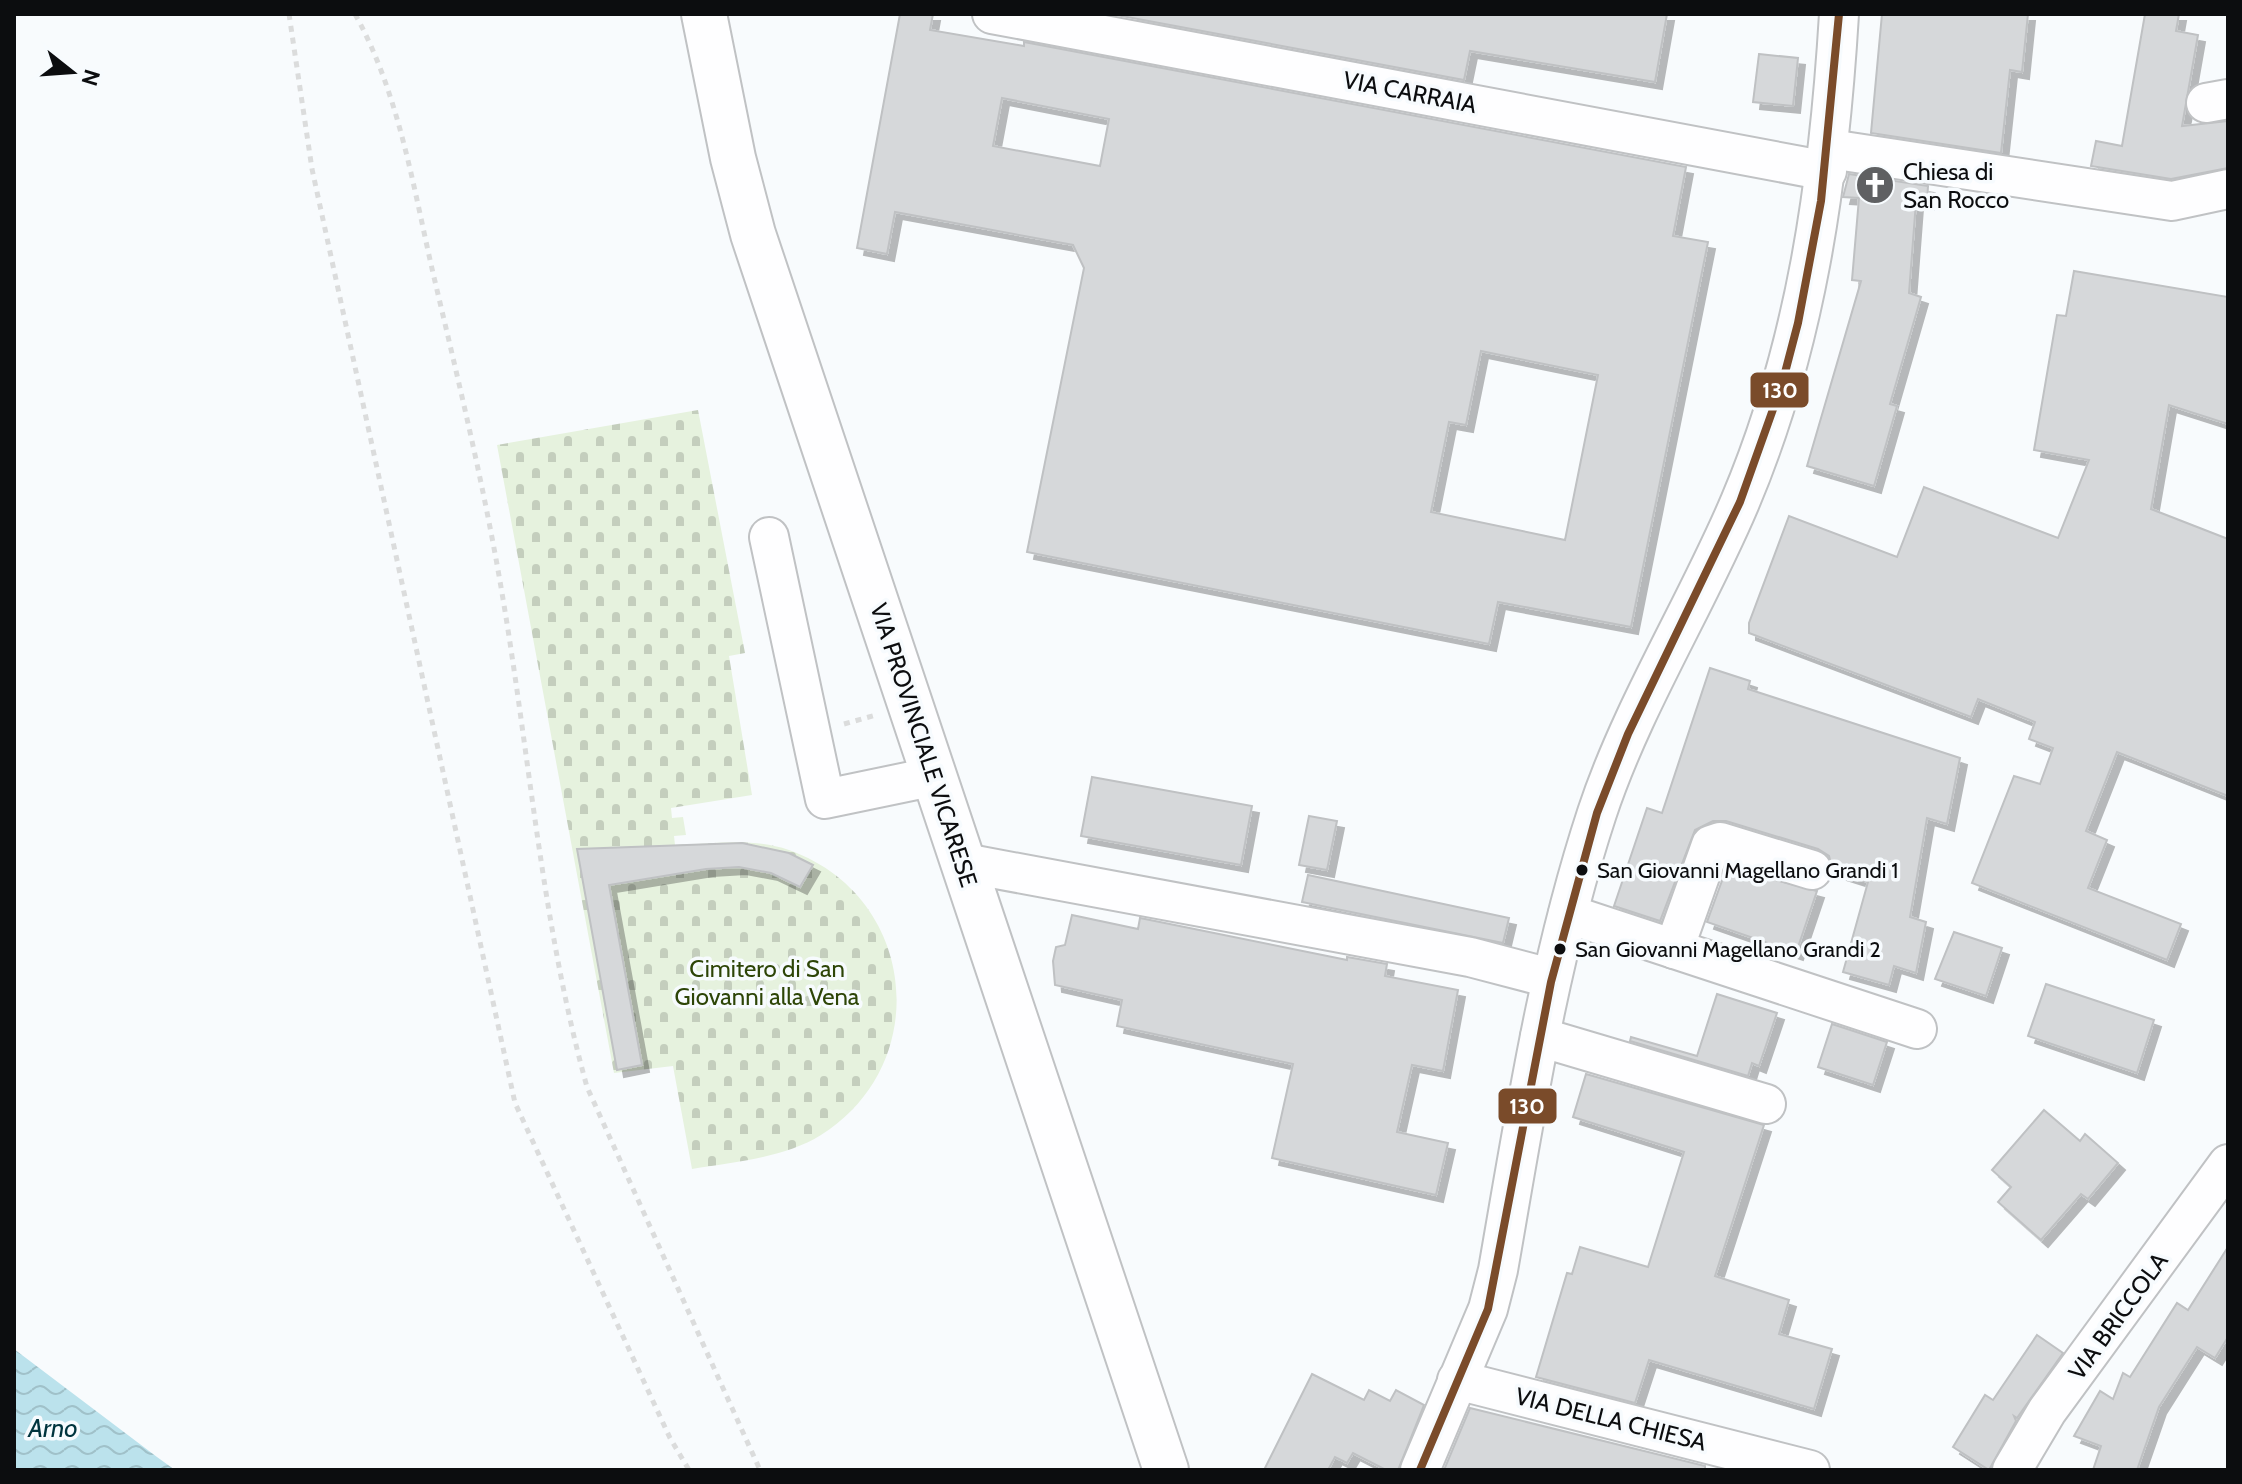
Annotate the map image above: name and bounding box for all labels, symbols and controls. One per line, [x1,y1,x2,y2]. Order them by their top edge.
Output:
north arrow [32,32,112,112]
street label: VIA CARRAIA [1341,65,1479,119]
text: N [75,66,106,89]
place label: Chiesa di San Rocco [1903,157,2009,214]
church icon: Chiesa di San Rocco [1854,164,1896,206]
line badge: 130 [1749,371,1810,409]
text: 130 [1762,377,1798,404]
street label: VIA PROVINCIALE VICARESE [864,599,984,891]
place label: San Giovanni Magellano Grandi 1 [1597,857,1898,884]
marker: San Giovanni Magellano Grandi 1 [1574,862,1590,878]
place label: San Giovanni Magellano Grandi 2 [1575,936,1881,963]
marker: San Giovanni Magellano Grandi 2 [1552,941,1568,957]
park label: Cimitero di San Giovanni alla Vena [675,954,860,1011]
line badge: 130 [1497,1087,1558,1125]
text: 130 [1509,1093,1545,1120]
street label: VIA BRICCOLA [2062,1247,2174,1385]
street label: VIA DELLA CHIESA [1512,1381,1710,1457]
water label: Arno [27,1412,78,1444]

